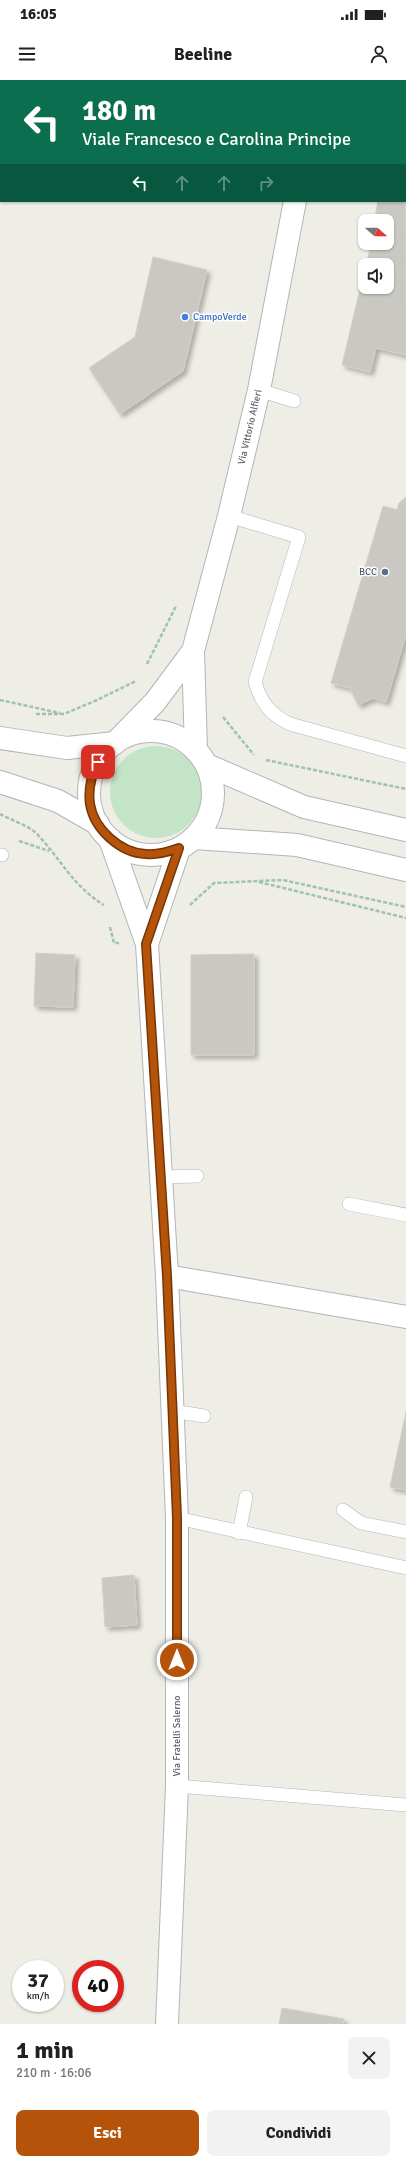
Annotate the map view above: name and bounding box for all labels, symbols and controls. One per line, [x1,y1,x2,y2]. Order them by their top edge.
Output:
text: 16:05 [20,5,57,23]
icon: menu [16,43,38,65]
text: Beeline [174,43,232,65]
icon: person [368,43,390,65]
text: 180 m [82,94,156,128]
icon: left [16,96,68,148]
text: Viale Francesco e Carolina Principe [82,128,351,150]
icon: left [129,172,151,194]
icon: ahead [171,172,193,194]
icon: ahead [213,172,235,194]
icon: right [255,172,277,194]
north arrow [358,214,394,250]
map controls [358,214,394,294]
button: sound [358,258,394,294]
place label: CampoVerde [193,311,247,323]
marker: CampoVerde [180,312,190,322]
street label: Via Vittorio Alfieri [236,388,264,466]
place label: BCC [359,566,377,578]
marker: BCC [380,567,390,577]
pin [81,745,115,779]
icon: arrive [87,751,109,773]
position arrow [156,1639,198,1681]
street label: Via Fratelli Salerno [171,1695,183,1777]
speed limit sign: 40 [72,1960,124,2012]
text: 37 [27,1968,49,1993]
text: km/h [27,1990,49,2002]
text: 1 min [16,2035,74,2065]
button: close [348,2037,390,2079]
text: 210 m · 16:06 [16,2065,92,2081]
button: Esci [16,2110,199,2156]
button: Condividi [207,2110,390,2156]

